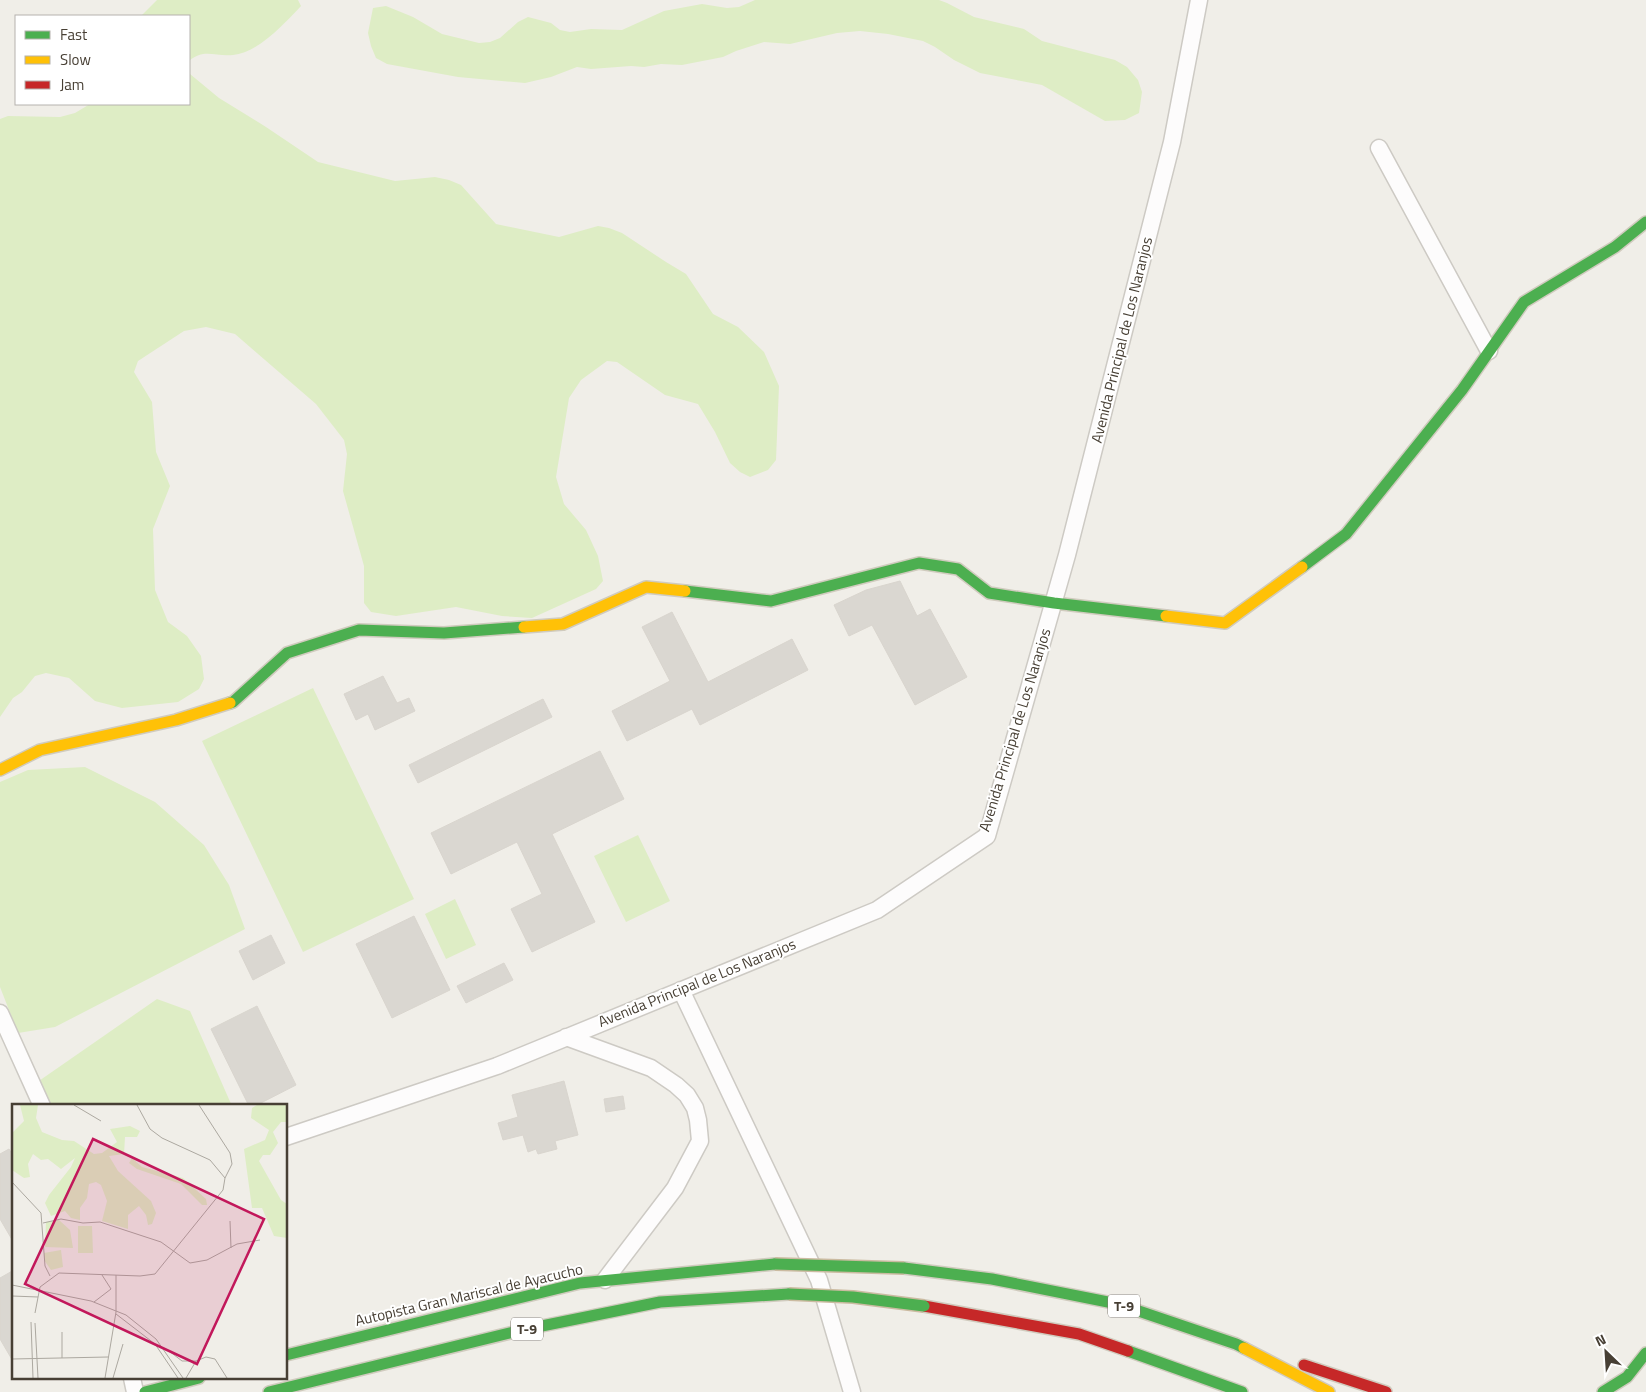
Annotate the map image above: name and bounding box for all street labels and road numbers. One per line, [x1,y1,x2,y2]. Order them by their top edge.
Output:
street label: Avenida Principal de Los Naranjos [1085,234,1158,445]
street label: Avenida Principal de Los Naranjos [973,625,1056,834]
street label: Avenida Principal de Los Naranjos [594,932,799,1033]
street label: Autopista Gran Mariscal de Ayacucho [353,1257,585,1332]
road number: T-9 [1108,1294,1140,1318]
road number: T-9 [511,1318,543,1340]

